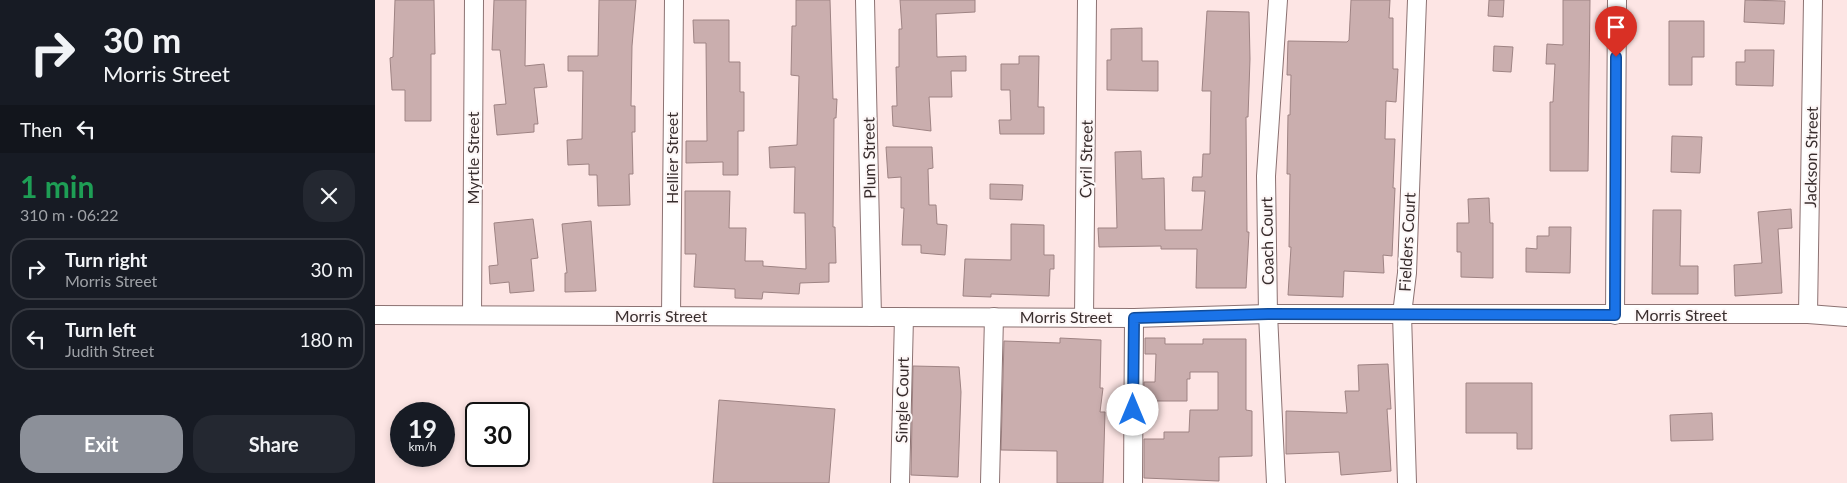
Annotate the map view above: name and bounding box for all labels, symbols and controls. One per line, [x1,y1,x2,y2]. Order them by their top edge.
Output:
pin [1595,6,1637,57]
icon: arrive [1602,13,1630,41]
text: 30 m [103,18,181,60]
icon: right [20,20,85,85]
text: Morris Street [103,60,230,87]
street label: Jackson Street [1800,106,1821,208]
street label: Myrtle Street [463,111,482,204]
street label: Hellier Street [662,112,681,204]
icon: left [72,115,100,143]
street label: Plum Street [858,117,879,199]
text: Then [20,118,62,141]
street label: Cyril Street [1075,119,1096,198]
text: 1 min [20,168,94,204]
button: close [303,170,355,222]
street label: Fielders Court [1394,192,1419,292]
street label: Coach Court [1256,196,1277,285]
text: 310 m · 06:22 [20,205,119,224]
text: Turn right [65,248,147,271]
icon: right [22,255,50,283]
text: 30 m [310,258,353,281]
text: Morris Street [65,271,157,290]
street label: Morris Street [1635,305,1727,324]
street label: Morris Street [615,306,707,325]
street label: Morris Street [1020,307,1112,326]
text: Turn left [65,318,136,341]
icon: left [22,325,50,353]
text: 180 m [299,328,353,351]
text: Judith Street [65,341,154,360]
street label: Single Court [891,357,912,443]
position arrow [1106,383,1158,435]
speed limit sign: 30 [465,402,530,467]
text: 19 [408,413,437,443]
button: Exit [20,415,183,473]
button: Share [193,415,355,473]
text: km/h [408,439,437,454]

